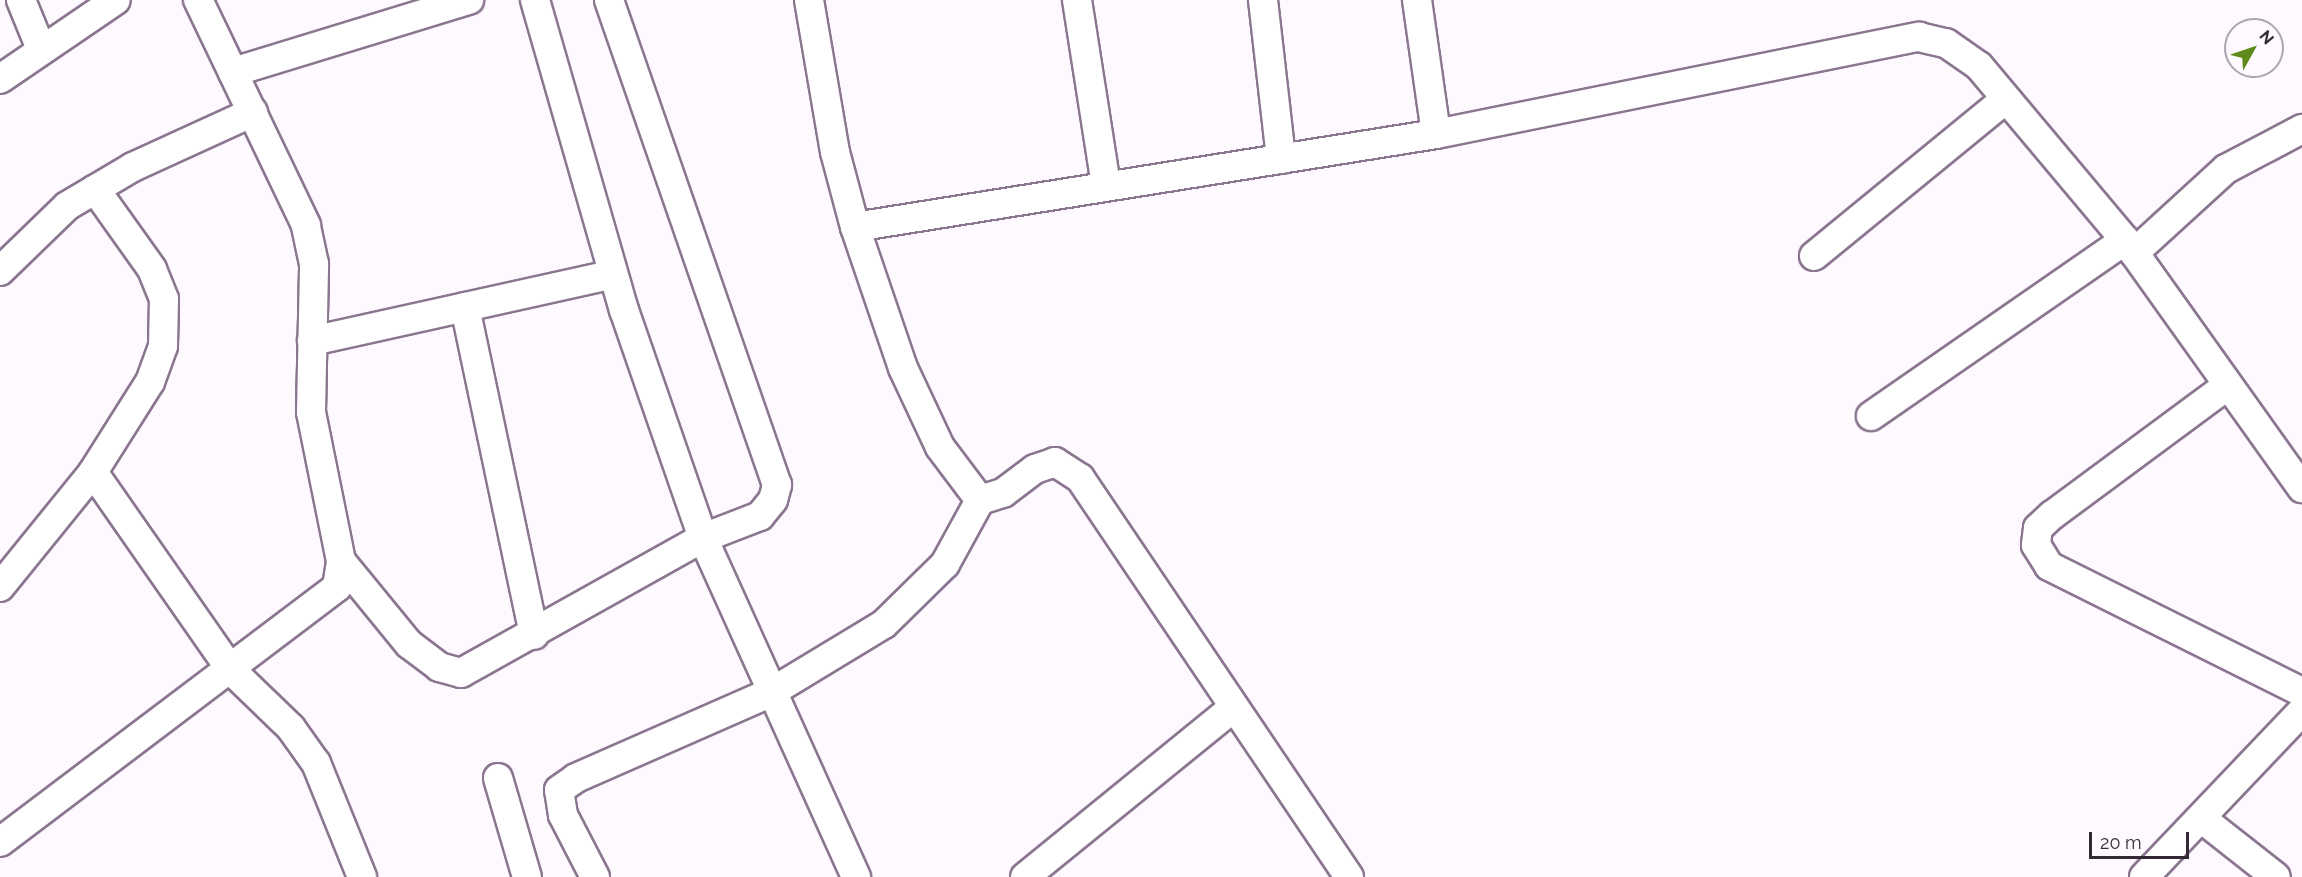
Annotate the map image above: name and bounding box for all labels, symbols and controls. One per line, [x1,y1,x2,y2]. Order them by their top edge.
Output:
north arrow [2224,18,2284,78]
text: N [2255,27,2278,48]
scale bar [2092,820,2192,858]
text: 20 m [2100,832,2142,853]

